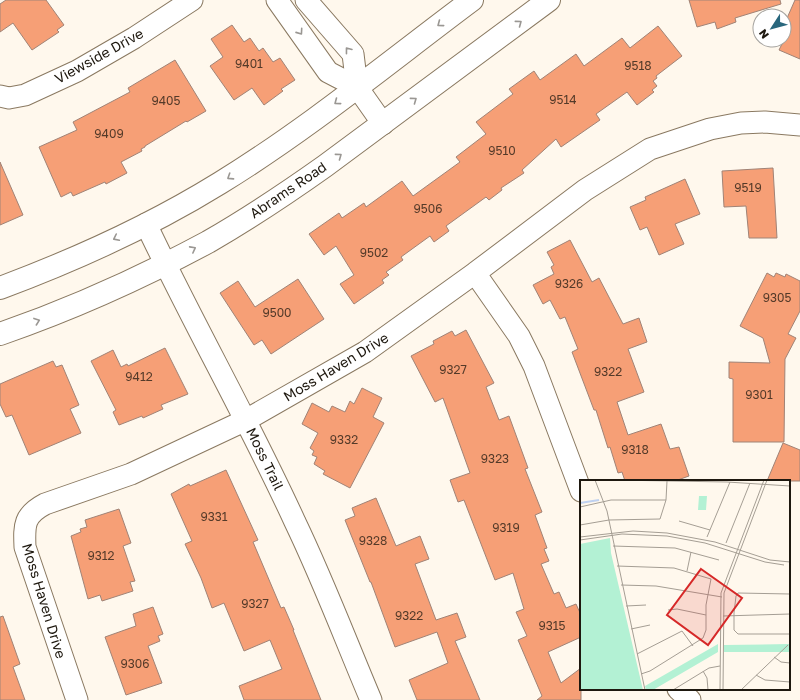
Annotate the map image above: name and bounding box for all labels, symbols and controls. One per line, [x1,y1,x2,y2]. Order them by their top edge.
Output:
north arrow [752,8,792,48]
one-way arrow [438,19,445,26]
one-way arrow [514,21,521,28]
street label: Viewside Drive [52,24,146,87]
text: N [756,27,771,41]
one-way arrow [295,28,303,35]
one-way arrow [346,47,353,54]
house number: 9401 [235,56,263,71]
house number: 9518 [624,58,652,73]
house number: 9514 [549,92,577,107]
house number: 9405 [152,93,181,108]
one-way arrow [334,97,341,104]
one-way arrow [410,97,417,105]
house number: 9409 [94,126,124,141]
house number: 9510 [488,143,516,158]
one-way arrow [335,153,342,161]
street label: Abrams Road [246,158,329,221]
one-way arrow [228,172,235,179]
house number: 9519 [734,180,762,195]
house number: 9506 [414,201,442,216]
one-way arrow [113,233,120,241]
house number: 9502 [360,245,388,260]
one-way arrow [189,247,196,254]
house number: 9326 [555,276,583,291]
house number: 9305 [763,290,791,305]
house number: 9500 [262,305,292,320]
one-way arrow [33,318,40,326]
street label: Moss Haven Drive [280,328,391,405]
house number: 9327 [439,362,467,377]
house number: 9322 [594,364,622,379]
house number: 9412 [125,369,153,384]
house number: 9301 [745,387,773,402]
street label: Moss Trail [243,425,288,493]
house number: 9332 [330,432,358,447]
house number: 9318 [621,442,649,457]
house number: 9323 [481,451,509,466]
inset map [580,480,790,690]
house number: 9331 [200,509,228,524]
house number: 9319 [492,520,520,535]
house number: 9328 [359,533,387,548]
street label: Moss Haven Drive [19,541,70,661]
house number: 9312 [87,548,115,563]
house number: 9327 [241,596,269,611]
house number: 9322 [395,608,423,623]
house number: 9315 [538,618,566,633]
house number: 9306 [121,656,149,671]

